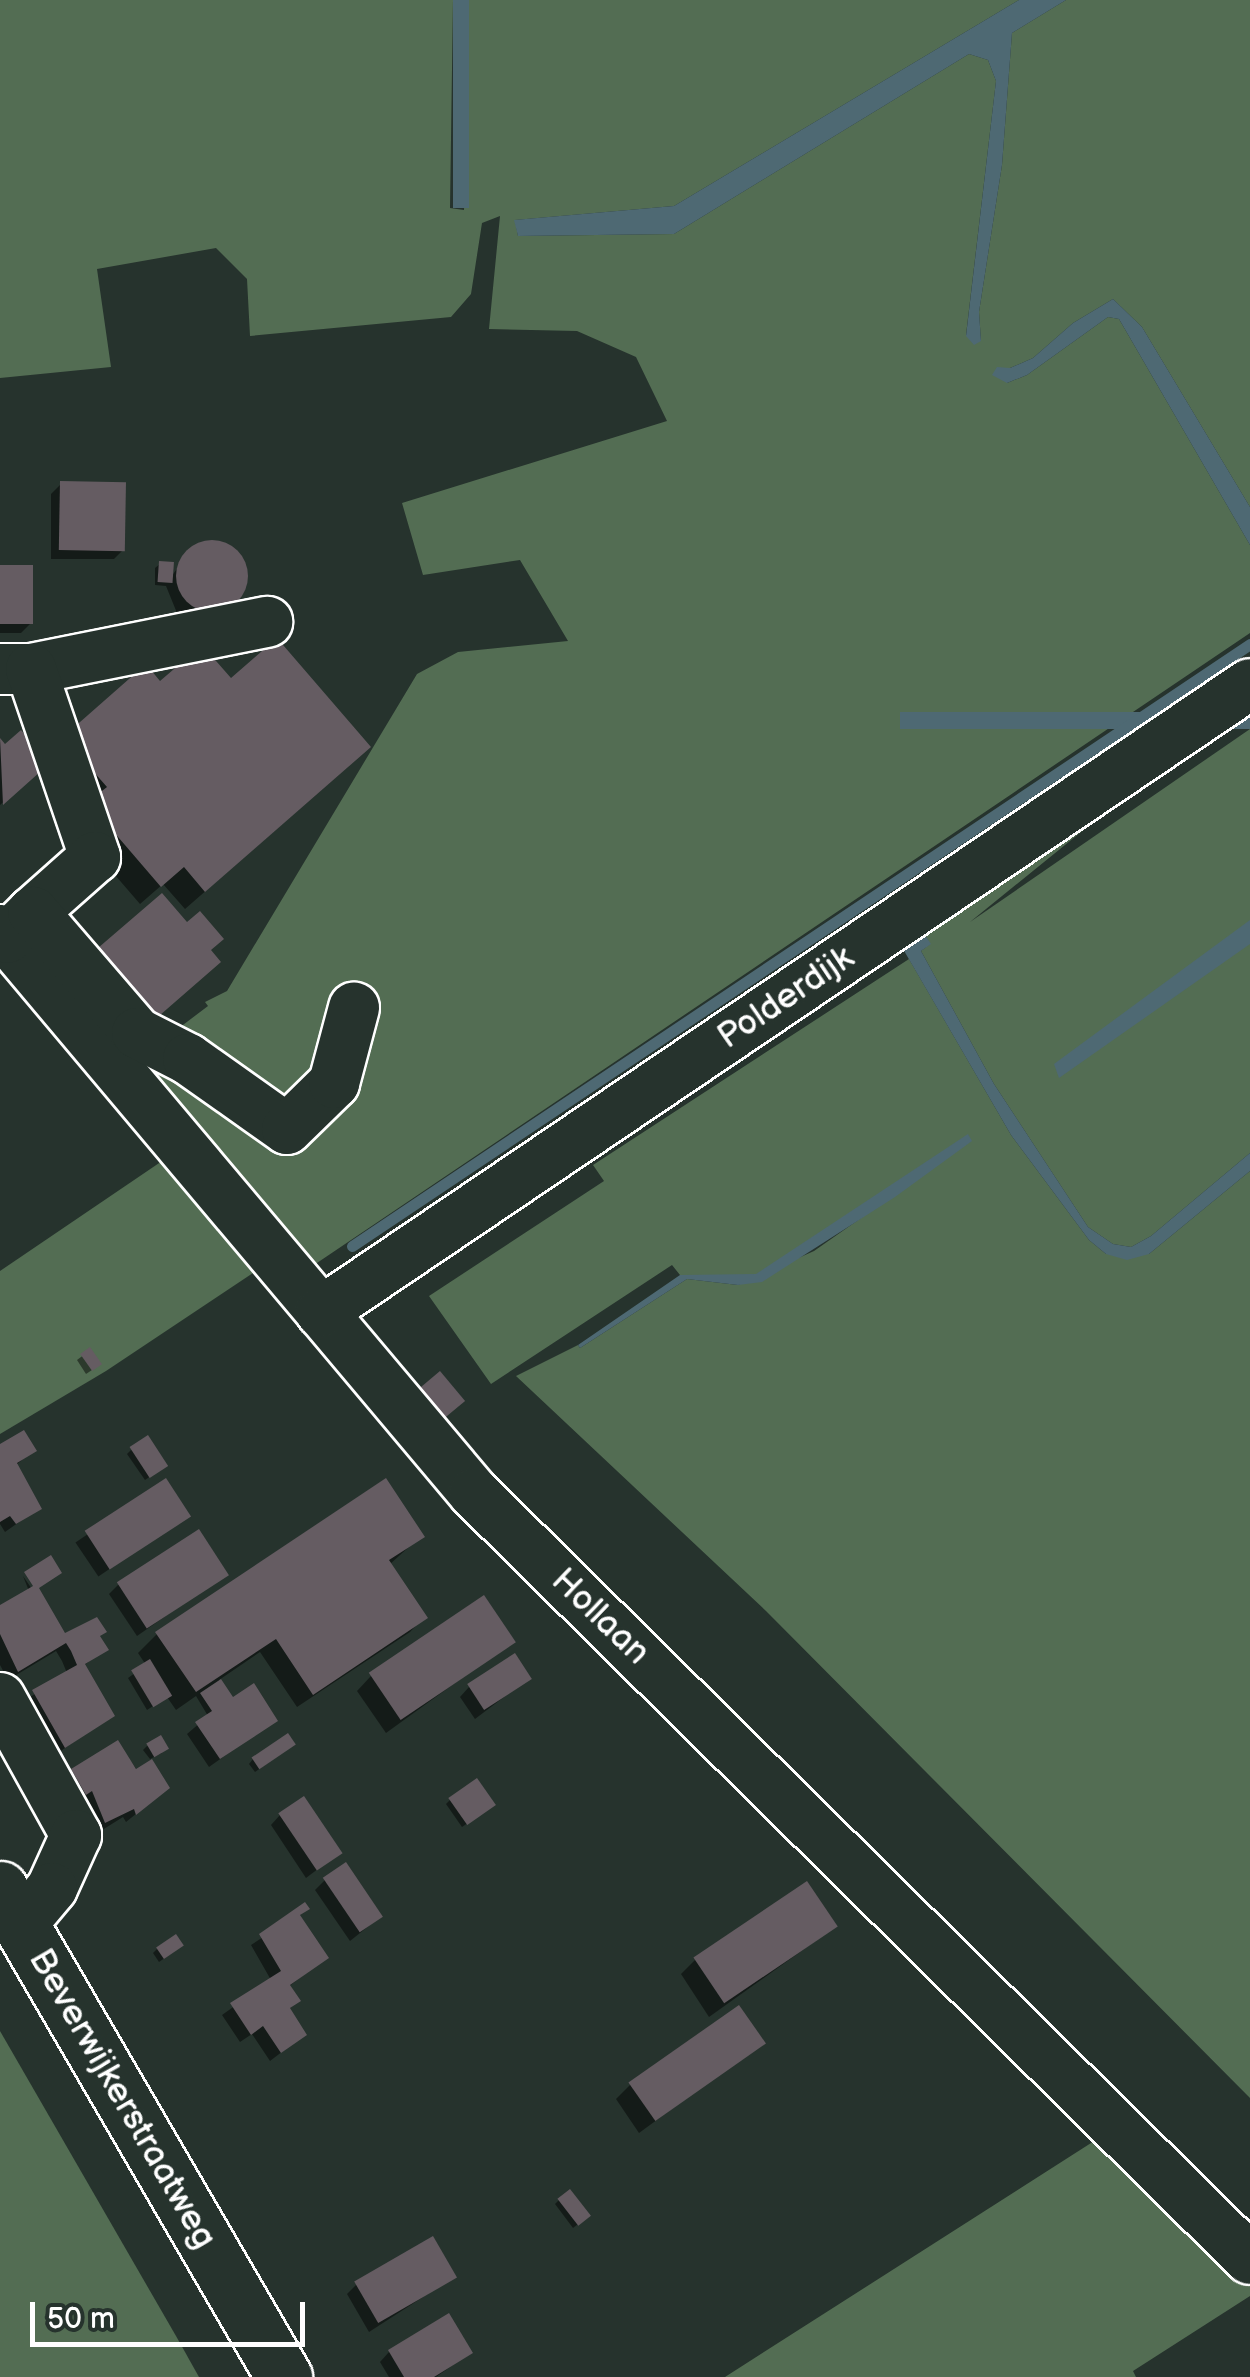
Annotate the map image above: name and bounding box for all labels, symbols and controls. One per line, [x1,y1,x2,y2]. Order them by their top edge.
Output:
street label: Polderdijk [710,937,862,1059]
street label: Hollaan [542,1560,658,1674]
street label: Beverwijkerstraatweg [19,1942,225,2256]
scale bar [35,2282,310,2344]
text: 50 m [47,2301,115,2337]

